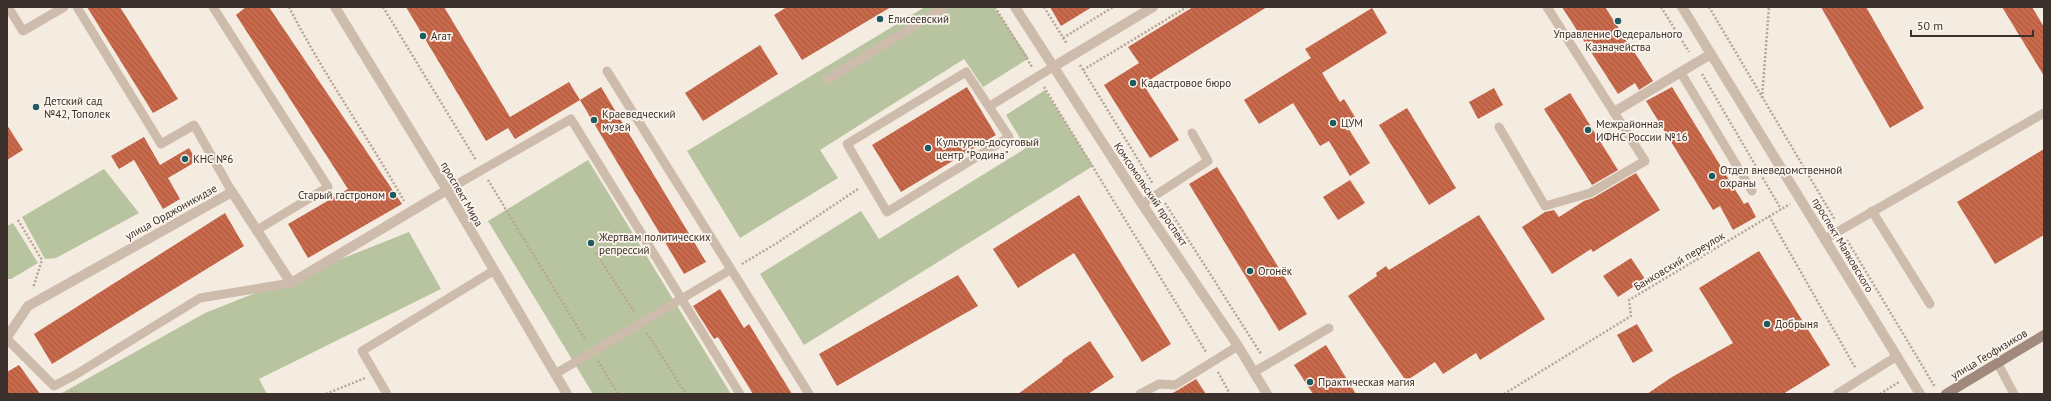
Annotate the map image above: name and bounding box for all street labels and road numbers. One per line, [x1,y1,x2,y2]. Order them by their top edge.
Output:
street label: Комсомольский проспект [1111,140,1191,249]
street label: проспект Мира [438,159,486,229]
street label: улица Орджоникидзе [123,181,220,243]
street label: проспект Маяковского [1809,195,1877,295]
street label: Банковский переулок [1631,228,1728,294]
street label: улица Геофизиков [1948,326,2030,382]

